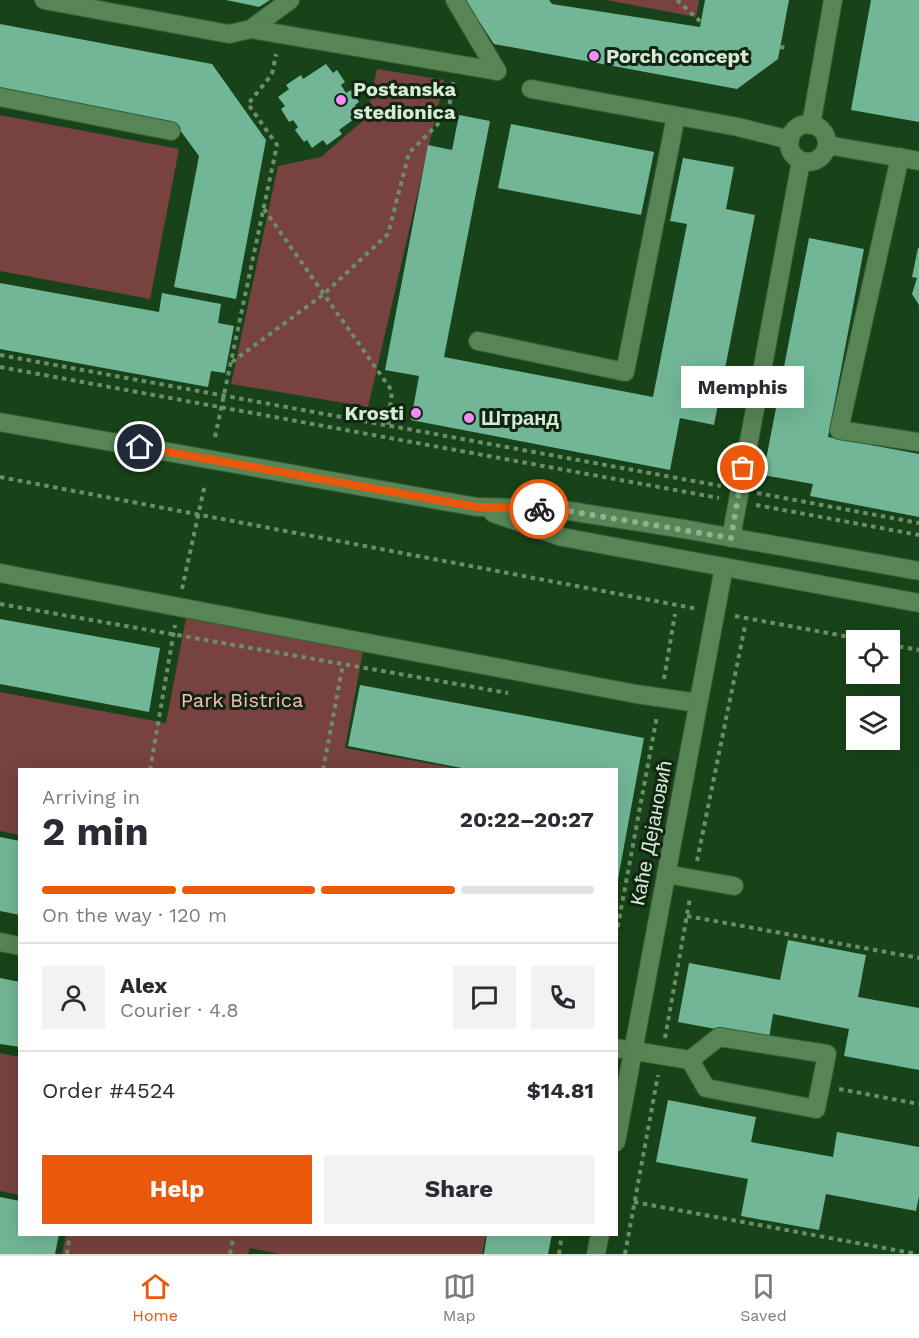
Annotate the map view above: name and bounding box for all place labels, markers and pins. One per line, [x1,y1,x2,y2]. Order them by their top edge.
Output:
place label: Porch concept [606,44,749,68]
marker: Porch concept [587,49,601,63]
place label: Postanska stedionica [353,77,457,124]
marker: Postanska stedionica [334,93,348,107]
callout: Memphis [682,366,804,408]
place label: Krosti [344,401,404,425]
marker: Krosti [409,406,423,420]
place label: Штранд [481,406,559,430]
marker: Штранд [462,411,476,425]
pin [114,421,165,472]
pin [717,442,768,493]

